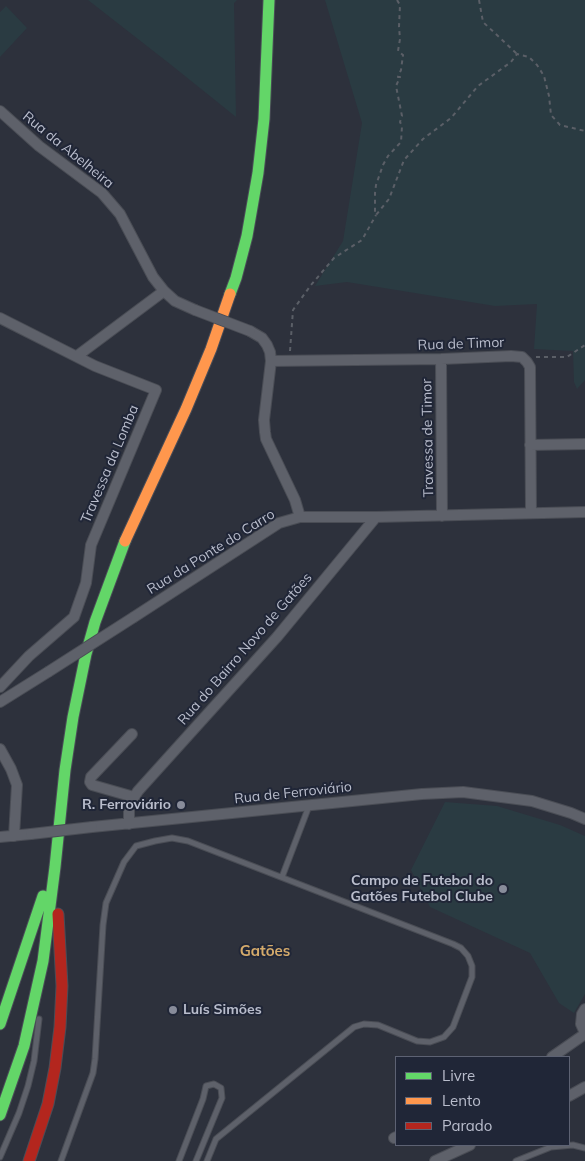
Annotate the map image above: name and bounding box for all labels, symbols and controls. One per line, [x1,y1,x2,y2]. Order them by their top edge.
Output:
street label: Rua da Abelheira [19,108,117,192]
street label: Rua de Timor [417,334,505,354]
street label: Travessa de Timor [419,379,437,497]
street label: Travessa da Lomba [78,402,142,526]
street label: Rua da Ponte do Carro [144,506,278,598]
street label: Rua do Bairro Novo de Gatões [174,570,316,728]
street label: Rua de Ferroviário [233,778,353,808]
place label: R. Ferroviário [82,797,171,813]
marker: R. Ferroviário [175,799,187,811]
place label: Campo de Futebol do Gatões Futebol Clube [350,873,493,906]
marker: Campo de Futebol do Gatões Futebol Clube [497,883,509,895]
district label: Gatões [240,942,290,960]
place label: Luís Simões [183,1002,262,1018]
marker: Luís Simões [167,1004,179,1016]
legend [395,1056,570,1146]
text: Livre [442,1066,475,1085]
text: Lento [442,1091,481,1110]
text: Parado [442,1116,492,1135]

